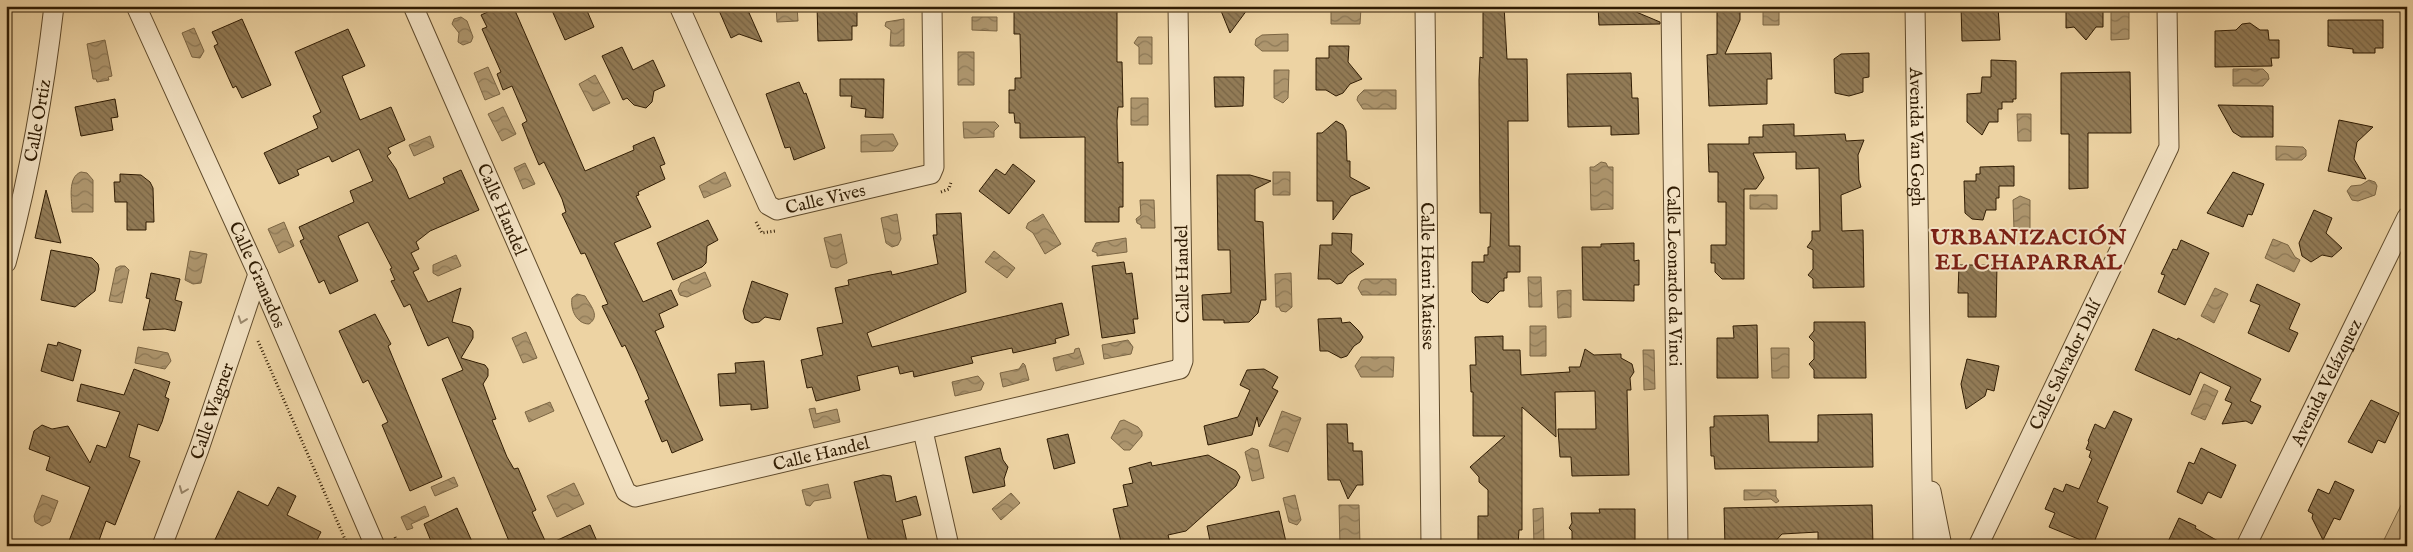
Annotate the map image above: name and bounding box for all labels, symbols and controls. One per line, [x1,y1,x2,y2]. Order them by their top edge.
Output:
street label: Avenida Van Gogh [1903,66,1928,207]
street label: Calle Ortiz [20,78,57,164]
street label: Calle Handel [470,160,531,260]
street label: Calle Vives [783,180,868,221]
street label: Calle Leonardo da Vinci [1660,185,1686,367]
street label: Calle Henri Matisse [1414,202,1439,350]
street label: Calle Granados [223,218,290,332]
district label: URBANIZACIÓN EL CHAPARRAL [1929,224,2128,277]
street label: Calle Handel [1171,225,1196,323]
street label: Calle Salvador Dalí [2025,295,2108,434]
one-way arrow [238,316,248,324]
street label: Avenida Velázquez [2286,316,2368,451]
street label: Calle Wagner [186,360,240,463]
street label: Calle Handel [771,432,872,477]
one-way arrow [179,486,189,494]

